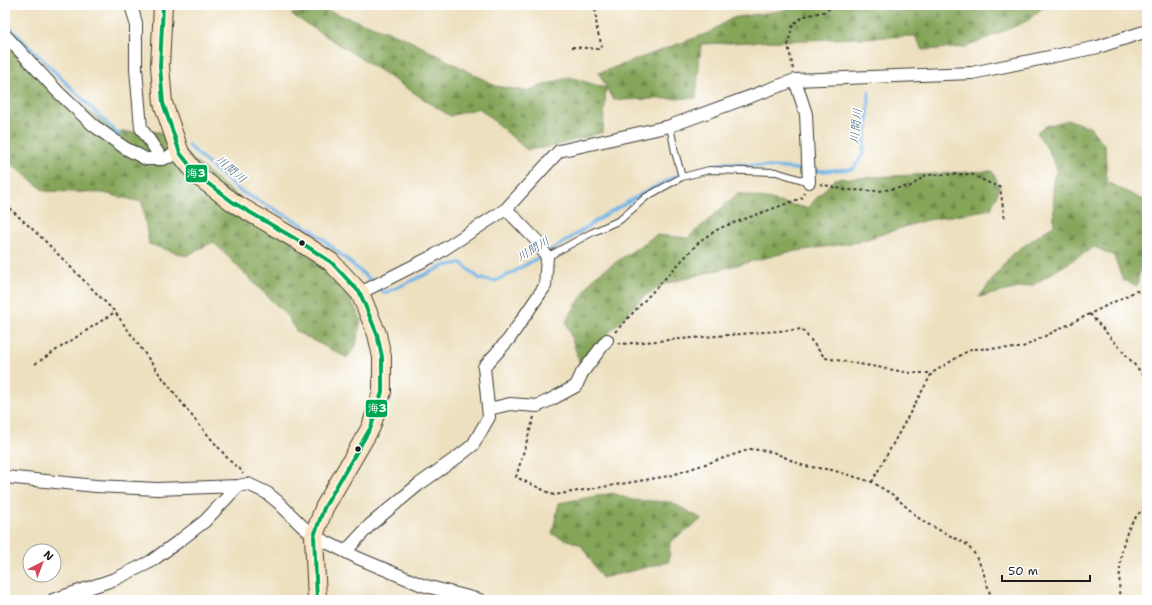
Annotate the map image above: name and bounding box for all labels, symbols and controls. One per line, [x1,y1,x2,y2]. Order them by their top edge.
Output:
water label: 川間川 [846,107,866,145]
water label: 川間川 [212,151,250,187]
line badge: 海3 [185,164,208,183]
text: 海3 [187,166,206,181]
water label: 川間川 [513,233,553,265]
unlabelled marker [297,238,307,248]
line badge: 海3 [365,399,388,418]
text: 海3 [368,401,387,416]
unlabelled marker [353,444,363,454]
north arrow [22,543,62,583]
text: N [40,547,57,565]
scale bar [1002,557,1090,583]
text: 50 m [1008,563,1038,579]

